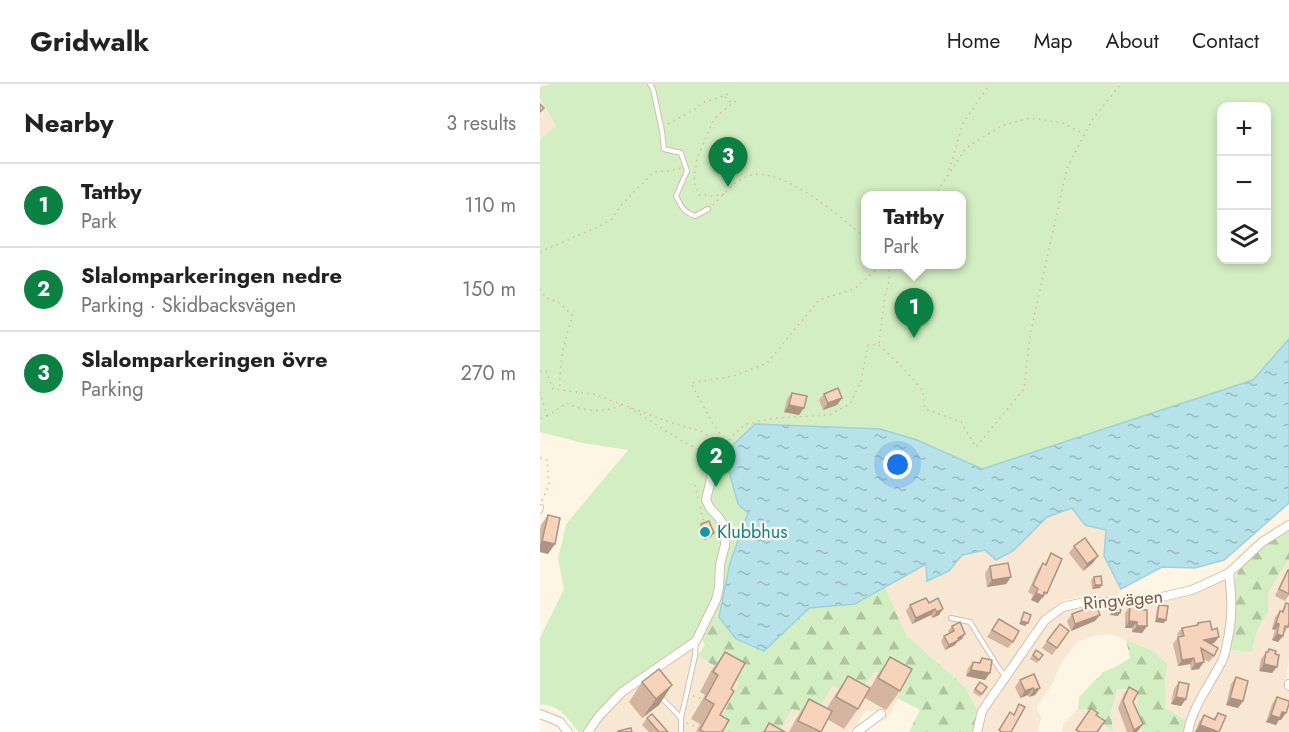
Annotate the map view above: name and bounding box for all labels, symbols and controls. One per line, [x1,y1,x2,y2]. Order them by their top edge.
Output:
text: Gridwalk [30,21,149,62]
text: Home [947,26,1000,56]
text: Map [1033,26,1073,56]
text: About [1106,26,1159,56]
text: Contact [1192,26,1259,56]
map controls [1217,102,1271,264]
button: + [1217,102,1271,156]
text: Nearby [24,104,113,142]
text: 3 results [446,109,516,138]
pin: 3 [708,138,747,187]
button: − [1217,156,1271,210]
text: Tattby [81,175,142,207]
text: 1 [38,191,49,220]
text: 110 m [464,191,516,220]
popup [861,191,966,269]
text: Tattby [883,200,944,232]
text: Park [81,207,117,236]
button: layers [1217,210,1271,264]
text: Park [883,232,919,261]
text: Slalomparkeringen nedre [81,259,342,291]
text: 2 [37,275,50,304]
text: 150 m [462,275,516,304]
pin: 1 [894,288,934,338]
text: Parking · Skidbacksvägen [81,291,296,320]
text: Slalomparkeringen övre [81,343,328,375]
text: 3 [37,359,50,388]
text: 270 m [461,359,516,388]
text: Parking [81,375,144,404]
pin: 2 [696,438,735,487]
your location [883,450,912,479]
place label: Klubbhus [717,519,787,545]
marker: Klubbhus [698,525,712,539]
street label: Ringvägen [1082,584,1164,616]

